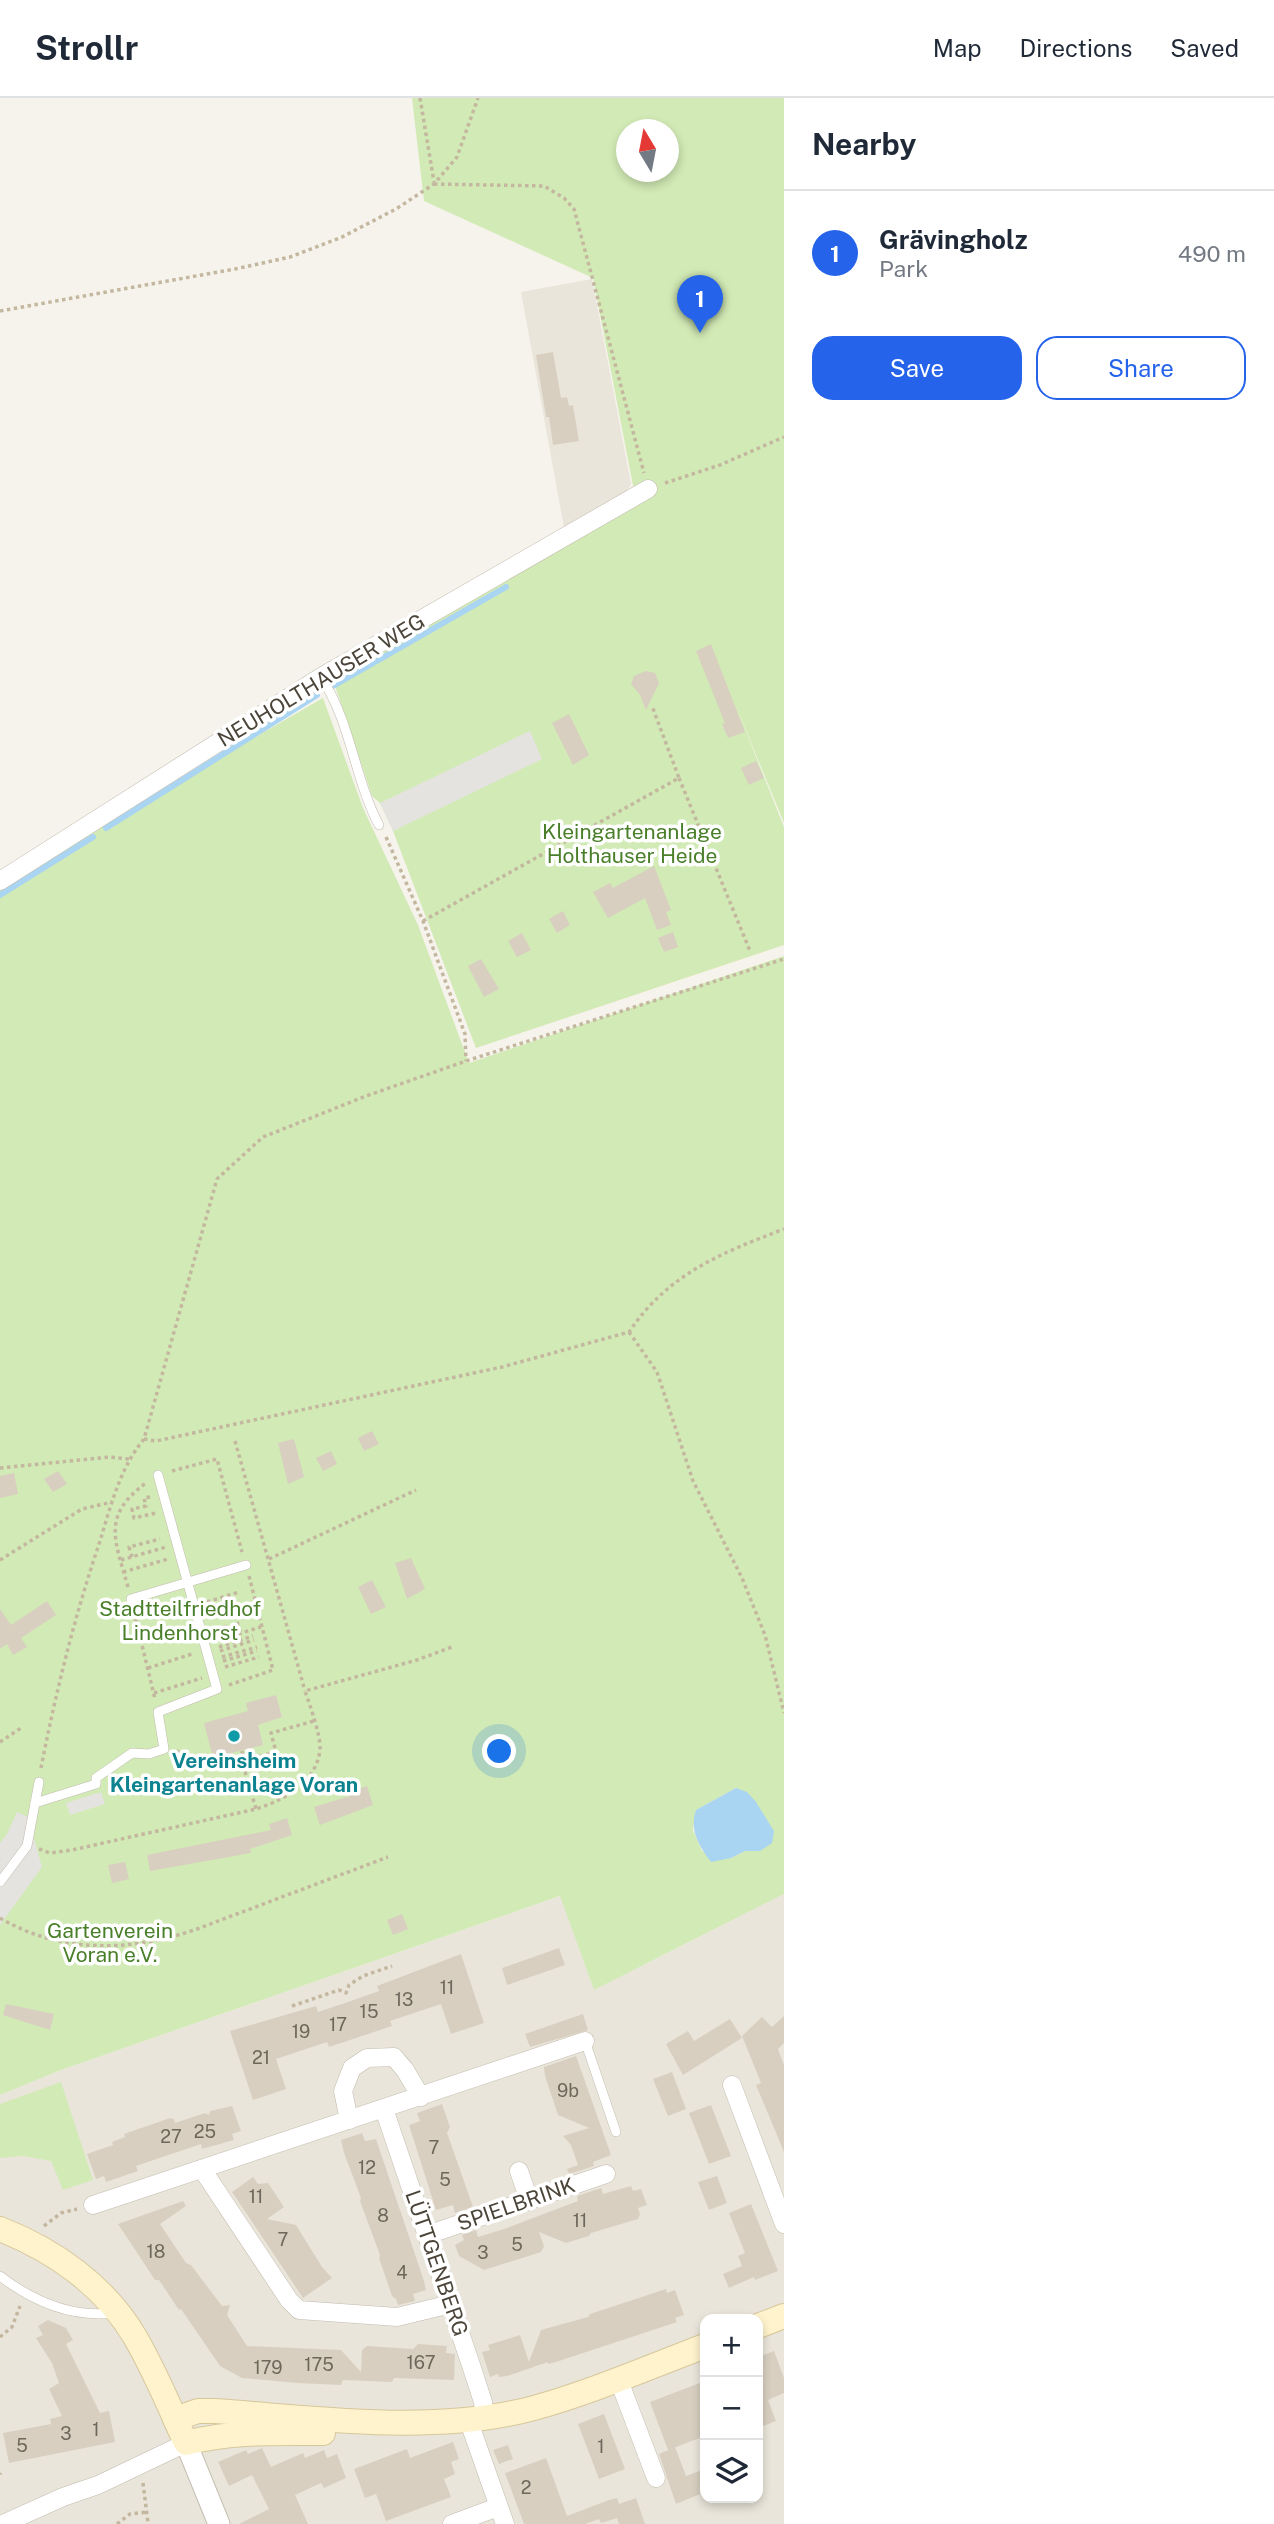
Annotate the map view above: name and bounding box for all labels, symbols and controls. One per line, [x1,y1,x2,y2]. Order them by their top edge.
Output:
text: Strollr [35,29,138,67]
text: Map [933,34,982,62]
text: Directions [1020,34,1132,62]
text: Saved [1170,34,1239,62]
north arrow [616,119,679,182]
text: Nearby [812,126,916,162]
text: Grävingholz [879,224,1028,255]
text: 1 [830,240,840,267]
text: 490 m [1178,240,1246,267]
text: Park [879,255,928,282]
pin: 1 [677,275,723,333]
button: Save [812,336,1022,400]
button: Share [1036,336,1246,400]
street label: NEUHOLTHAUSER WEG [213,608,429,752]
park label: Kleingartenanlage Holthauser Heide [542,819,722,868]
park label: Stadtteilfriedhof Lindenhorst [99,1596,261,1645]
marker: Vereinsheim Kleingartenanlage Voran [226,1728,242,1744]
your location [482,1734,516,1768]
place label: Vereinsheim Kleingartenanlage Voran [110,1748,358,1797]
park label: Gartenverein Voran e.V. [47,1918,173,1967]
house number: 11 [440,1977,454,1998]
house number: 13 [395,1989,413,2010]
house number: 15 [360,2001,378,2022]
house number: 17 [329,2014,347,2035]
house number: 19 [292,2021,310,2042]
house number: 21 [252,2047,270,2068]
house number: 9b [557,2080,579,2101]
house number: 25 [194,2121,216,2142]
house number: 27 [160,2126,182,2147]
house number: 7 [429,2137,439,2158]
house number: 12 [358,2157,376,2178]
house number: 5 [439,2169,451,2190]
street label: SPIELBRINK [454,2172,578,2236]
house number: 11 [249,2186,263,2207]
street label: LÜTTGENBERG [400,2187,474,2339]
house number: 8 [377,2205,389,2226]
house number: 11 [573,2210,587,2231]
house number: 7 [278,2229,288,2250]
house number: 5 [511,2234,523,2255]
house number: 18 [147,2241,165,2262]
house number: 3 [477,2242,489,2263]
house number: 4 [396,2262,408,2283]
map controls [700,2314,763,2503]
button: + [700,2314,763,2377]
house number: 167 [406,2352,436,2373]
house number: 175 [304,2354,334,2375]
house number: 179 [253,2357,283,2378]
button: − [700,2377,763,2440]
house number: 1 [92,2419,100,2440]
house number: 3 [60,2423,72,2444]
house number: 5 [16,2435,28,2456]
house number: 1 [597,2436,605,2457]
button: layers [700,2440,763,2503]
house number: 2 [521,2477,531,2498]

